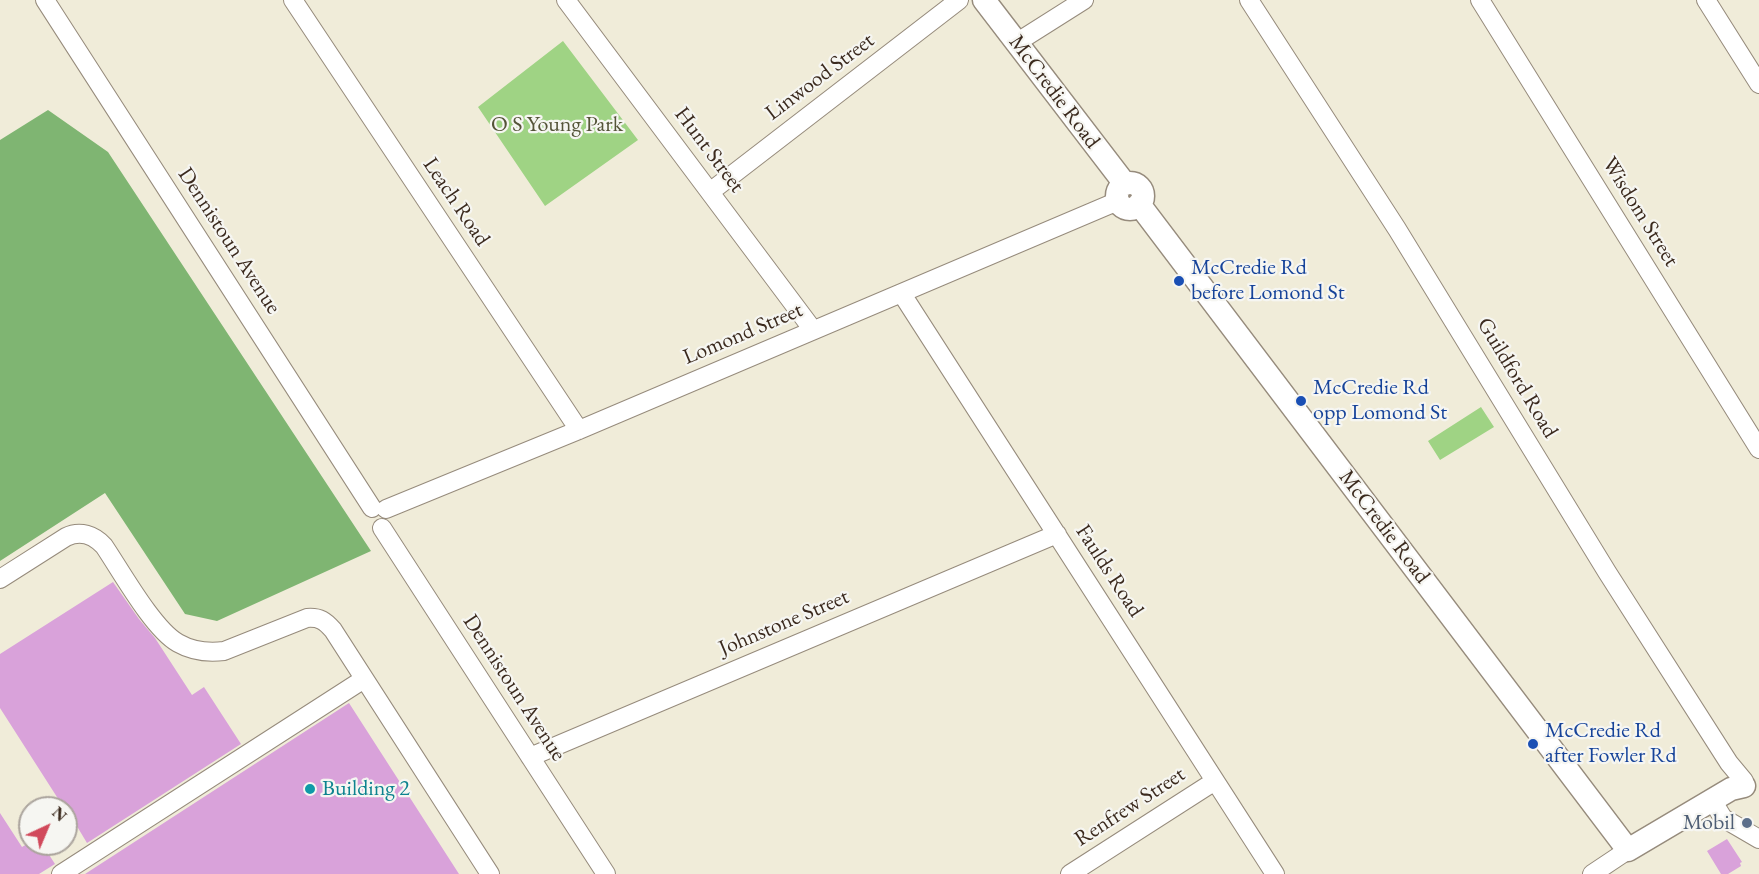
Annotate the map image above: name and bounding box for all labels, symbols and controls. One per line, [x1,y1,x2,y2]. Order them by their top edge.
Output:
street label: Linwood Street [760,27,880,127]
street label: McCredie Road [1003,30,1105,154]
street label: Hunt Street [668,102,750,198]
park label: O S Young Park [491,112,623,138]
street label: Wisdom Street [1596,152,1684,272]
street label: Leach Road [417,153,495,251]
street label: Dennistoun Avenue [172,163,286,319]
place label: McCredie Rd before Lomond St [1191,255,1345,306]
marker: McCredie Rd before Lomond St [1172,274,1186,288]
street label: Lomond Street [679,297,807,371]
street label: Guildford Road [1471,313,1563,443]
place label: McCredie Rd opp Lomond St [1313,375,1447,427]
marker: McCredie Rd opp Lomond St [1294,394,1308,408]
street label: McCredie Road [1333,465,1435,589]
street label: Faulds Road [1069,520,1149,622]
street label: Johnstone Street [715,584,853,662]
street label: Dennistoun Avenue [457,610,571,766]
place label: McCredie Rd after Fowler Rd [1545,718,1677,770]
marker: McCredie Rd after Fowler Rd [1526,737,1540,751]
street label: Renfrew Street [1070,761,1190,853]
place label: Building 2 [322,776,410,802]
marker: Building 2 [303,782,317,796]
north arrow [18,796,78,856]
text: N [48,802,71,826]
place label: Mobil [1683,810,1735,836]
marker: Mobil [1740,816,1754,830]

